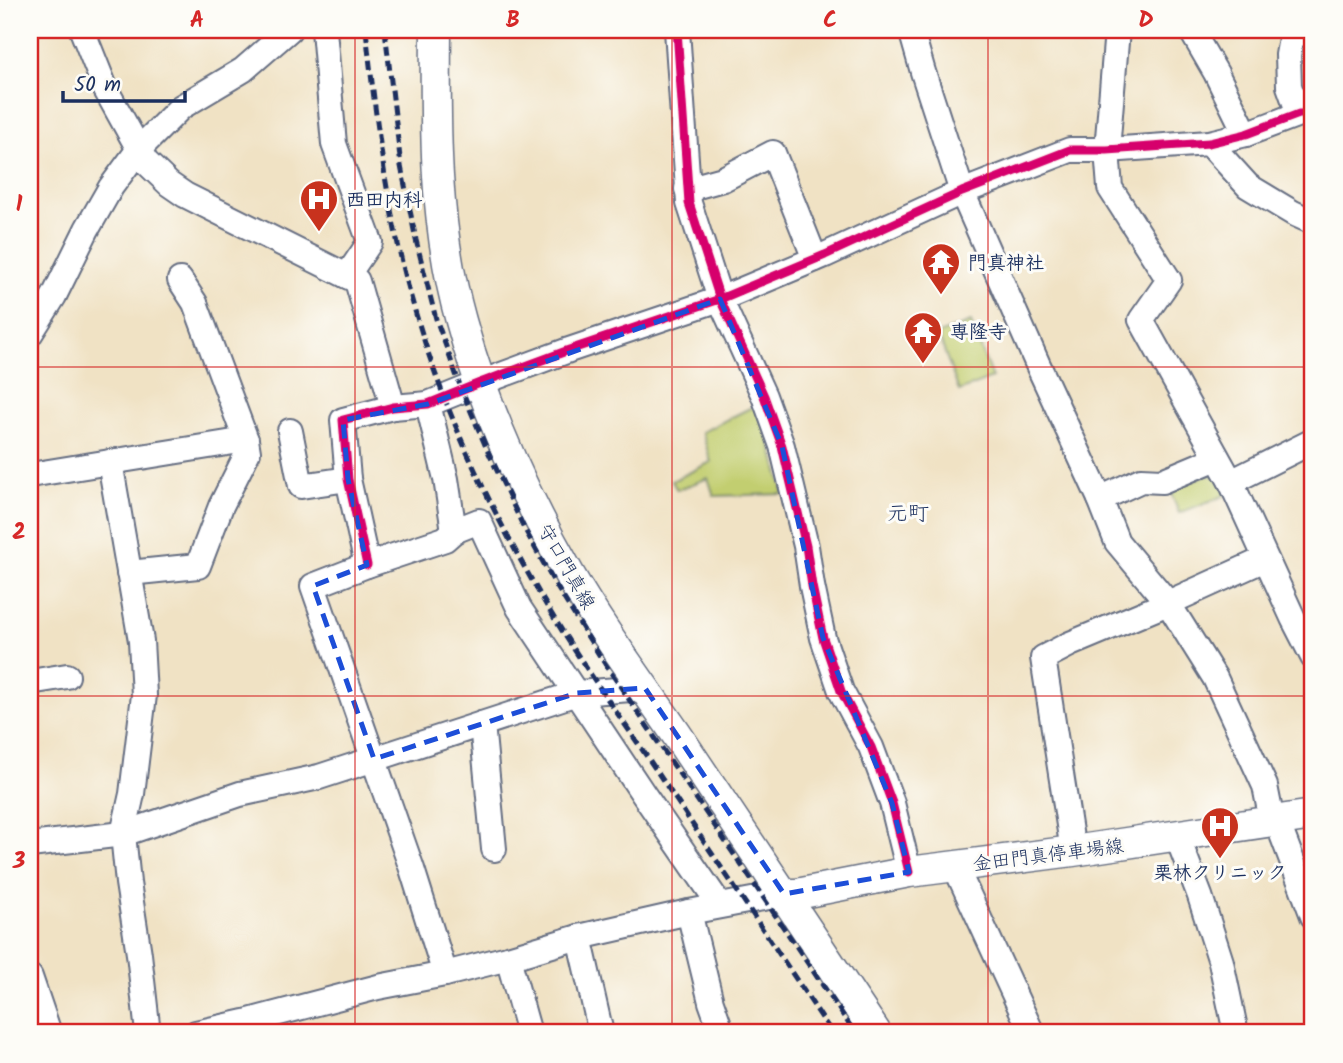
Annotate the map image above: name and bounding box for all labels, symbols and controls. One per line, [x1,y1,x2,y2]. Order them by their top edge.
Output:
text: A [190,3,204,39]
text: B [506,3,520,39]
text: C [823,3,837,39]
text: D [1138,3,1154,39]
scale bar [63,60,186,104]
text: 50 m [74,69,121,102]
hospital icon: 西田内科 [298,178,340,233]
place label: 西田内科 [346,186,423,216]
text: 1 [16,187,23,223]
temple icon: 門真神社 [920,241,962,296]
place label: 門真神社 [968,249,1044,279]
temple icon: 専隆寺 [902,310,944,365]
place label: 専隆寺 [950,318,1007,348]
district label: 元町 [887,498,929,531]
text: 2 [12,515,26,551]
street label: 守口門真線 [529,518,602,616]
hospital icon: 栗林クリニック [1199,805,1241,860]
street label: 金田門真停車場線 [971,832,1126,880]
text: 3 [12,844,26,880]
place label: 栗林クリニック [1153,859,1287,889]

